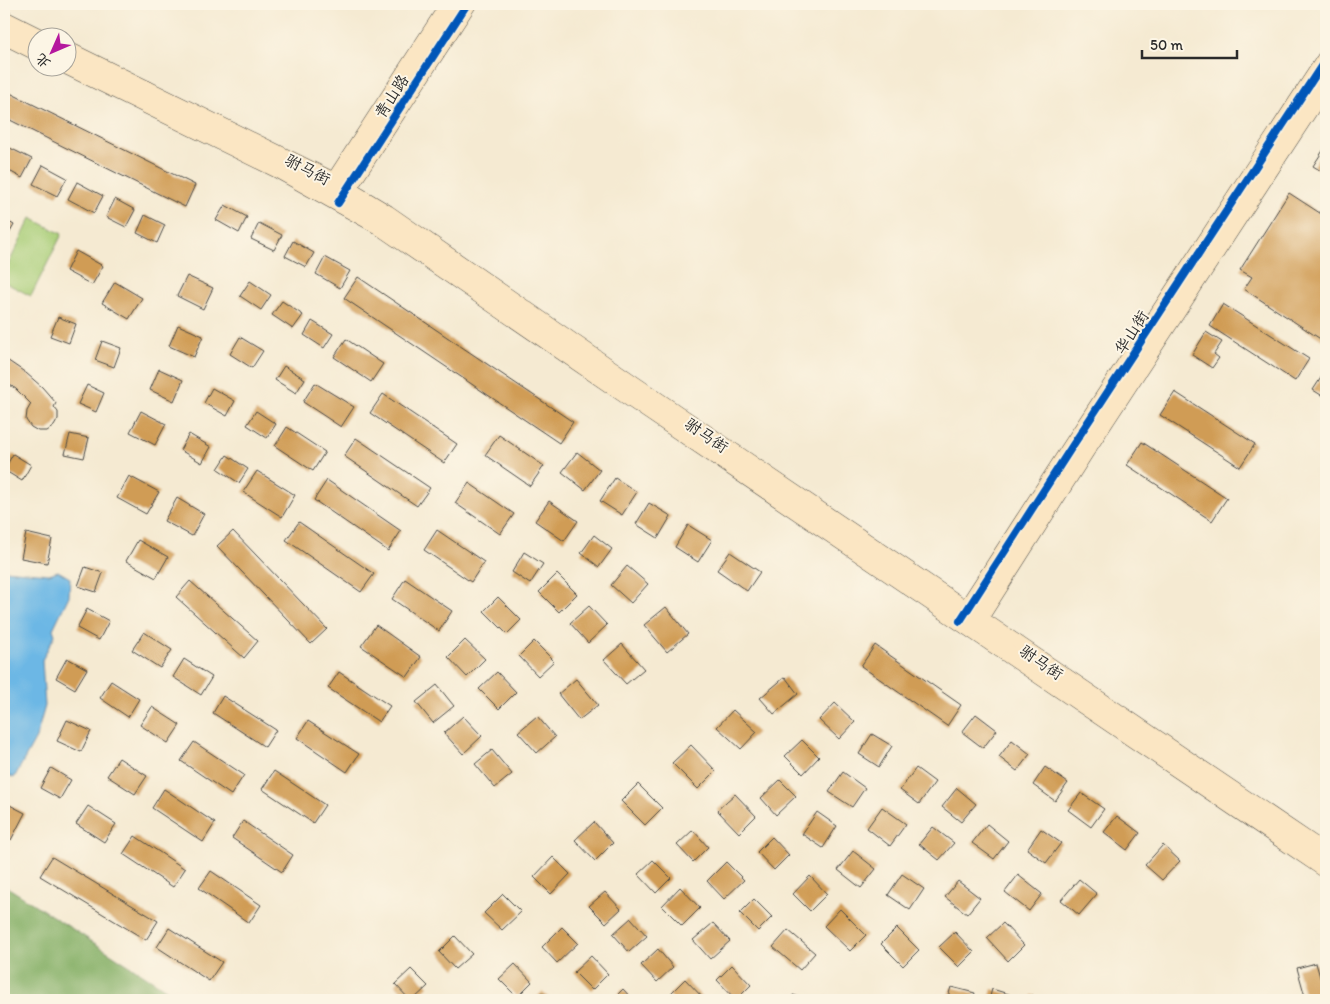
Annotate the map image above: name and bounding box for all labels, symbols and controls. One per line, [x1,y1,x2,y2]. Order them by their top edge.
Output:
north arrow [28,28,78,78]
scale bar [1142,28,1238,60]
text: 50 m [1150,36,1183,54]
text: 北 [32,50,54,72]
street label: 青山路 [370,71,412,122]
street label: 驸马街 [282,150,333,189]
street label: 华山街 [1110,307,1152,358]
street label: 驸马街 [682,414,732,457]
street label: 驸马街 [1017,641,1067,684]

